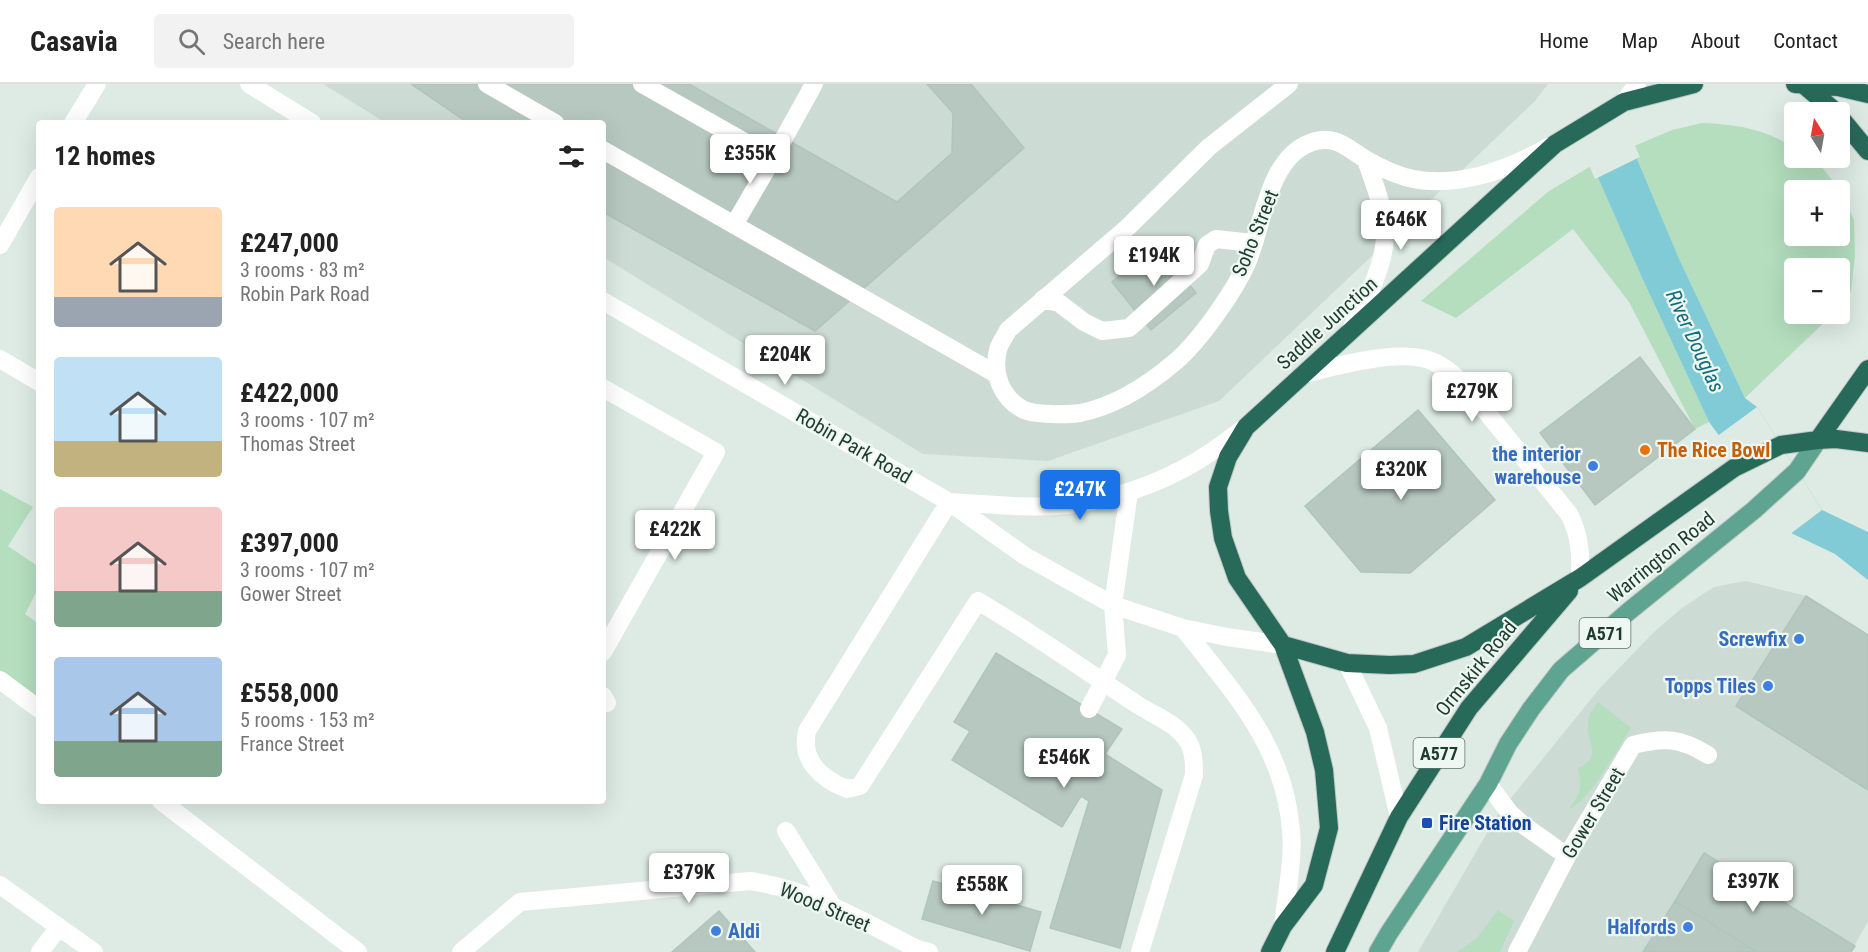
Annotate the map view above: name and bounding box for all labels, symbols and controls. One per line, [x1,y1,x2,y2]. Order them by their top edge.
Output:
search box [154,14,574,68]
text: Casavia [30,25,118,58]
icon: search [175,25,208,58]
text: Search here [223,29,325,54]
text: Home [1539,29,1589,53]
text: Map [1622,29,1658,53]
text: About [1691,29,1740,53]
text: Contact [1773,29,1838,53]
north arrow [1784,102,1850,168]
map controls [1784,102,1850,324]
pin: £355K [708,134,792,185]
icon: filters [555,140,588,173]
text: 12 homes [54,141,156,171]
text: £355K [724,141,776,165]
button: + [1784,180,1850,246]
street label: Soho Street [1227,186,1283,280]
pin: £646K [1359,200,1443,251]
text: £646K [1375,207,1427,231]
text: £247,000 [240,228,339,258]
icon: home [102,231,174,303]
pin: £194K [1112,236,1196,287]
text: £194K [1128,243,1180,267]
text: 3 rooms · 83 m² [240,258,365,282]
button: − [1784,258,1850,324]
street label: Saddle Junction [1272,272,1382,374]
text: Robin Park Road [240,282,370,306]
water label: River Douglas [1661,286,1729,396]
pin: £204K [743,335,827,386]
text: £204K [759,342,811,366]
pin: £279K [1430,372,1514,423]
text: £422,000 [240,378,339,408]
text: £279K [1446,379,1498,403]
icon: home [102,381,174,453]
street label: Robin Park Road [792,403,916,489]
text: 3 rooms · 107 m² [240,408,375,432]
text: Thomas Street [240,432,355,456]
place label: The Rice Bowl [1657,438,1770,462]
place label: the interior warehouse [1492,442,1581,489]
marker: The Rice Bowl [1638,443,1652,457]
pin: £320K [1359,450,1443,501]
text: £320K [1375,457,1427,481]
marker: the interior warehouse [1586,459,1600,473]
pin: £247K [1038,470,1122,521]
text: £247K [1054,477,1106,501]
street label: Warrington Road [1603,506,1719,608]
pin: £422K [633,510,717,561]
text: £422K [649,517,701,541]
text: £397,000 [240,528,339,558]
icon: home [102,531,174,603]
text: 3 rooms · 107 m² [240,558,375,582]
text: Gower Street [240,582,342,606]
street label: Ormskirk Road [1430,615,1522,721]
road number: A571 [1580,618,1630,648]
place label: Screwfix [1718,627,1787,651]
marker: Screwfix [1792,632,1806,646]
place label: Topps Tiles [1665,674,1756,698]
text: £558,000 [240,678,339,708]
marker: Topps Tiles [1761,679,1775,693]
icon: home [102,681,174,753]
text: 5 rooms · 153 m² [240,708,375,732]
text: France Street [240,732,344,756]
pin: £546K [1022,738,1106,789]
road number: A577 [1414,738,1464,768]
text: £546K [1038,745,1090,769]
street label: Gower Street [1557,763,1630,863]
place label: Fire Station [1439,811,1532,835]
marker: Fire Station [1420,816,1434,830]
pin: £379K [647,853,731,904]
text: £379K [663,860,715,884]
pin: £397K [1711,862,1795,913]
pin: £558K [940,865,1024,916]
text: £397K [1727,869,1779,893]
text: £558K [956,872,1008,896]
street label: Wood Street [776,877,874,937]
place label: Halfords [1607,915,1676,939]
place label: Aldi [728,919,760,943]
marker: Halfords [1681,920,1695,934]
marker: Aldi [709,924,723,938]

